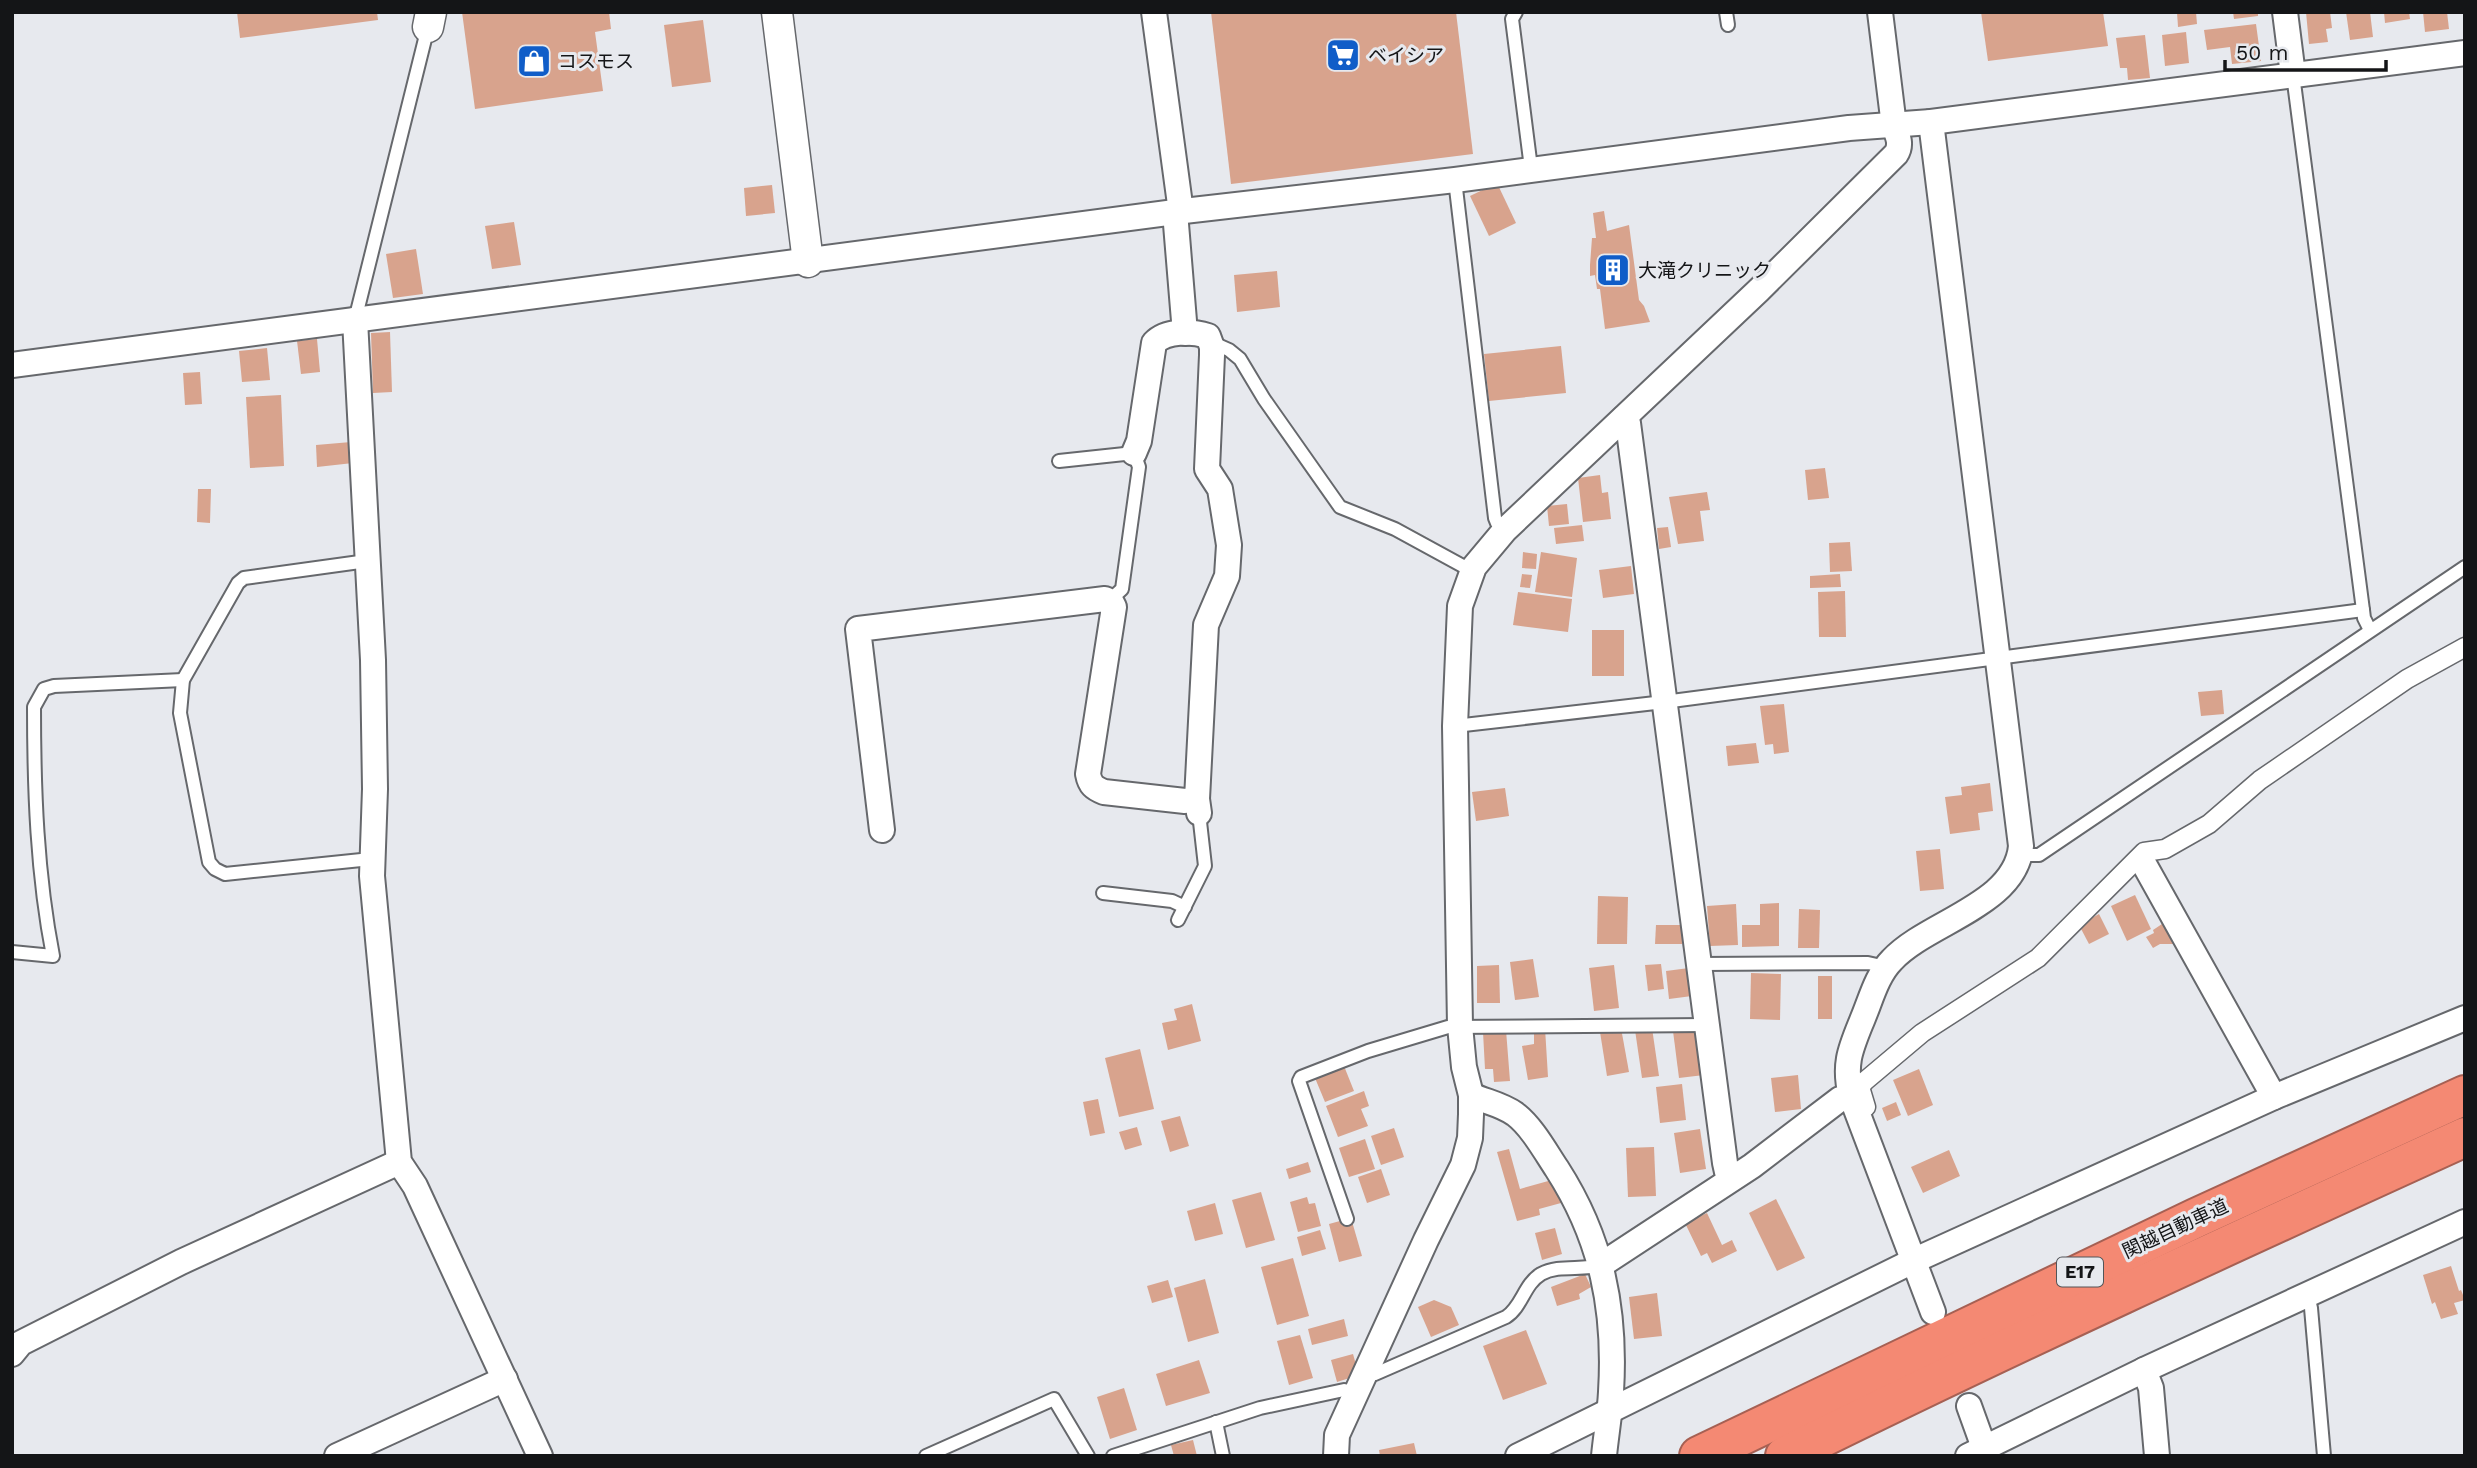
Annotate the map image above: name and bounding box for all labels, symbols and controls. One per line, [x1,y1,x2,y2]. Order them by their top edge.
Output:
scale bar [2225,28,2386,72]
supermarket icon: ベイシア [1324,36,1362,74]
text: 50 m [2236,40,2288,65]
shop icon: コスモス [515,42,553,80]
place label: ベイシア [1368,44,1444,67]
place label: コスモス [558,50,634,73]
building icon: 大滝クリニック [1594,251,1632,289]
place label: 大滝クリニック [1638,259,1771,282]
street label: 関越自動車道 [2119,1194,2232,1263]
road number: E17 [2057,1258,2103,1287]

